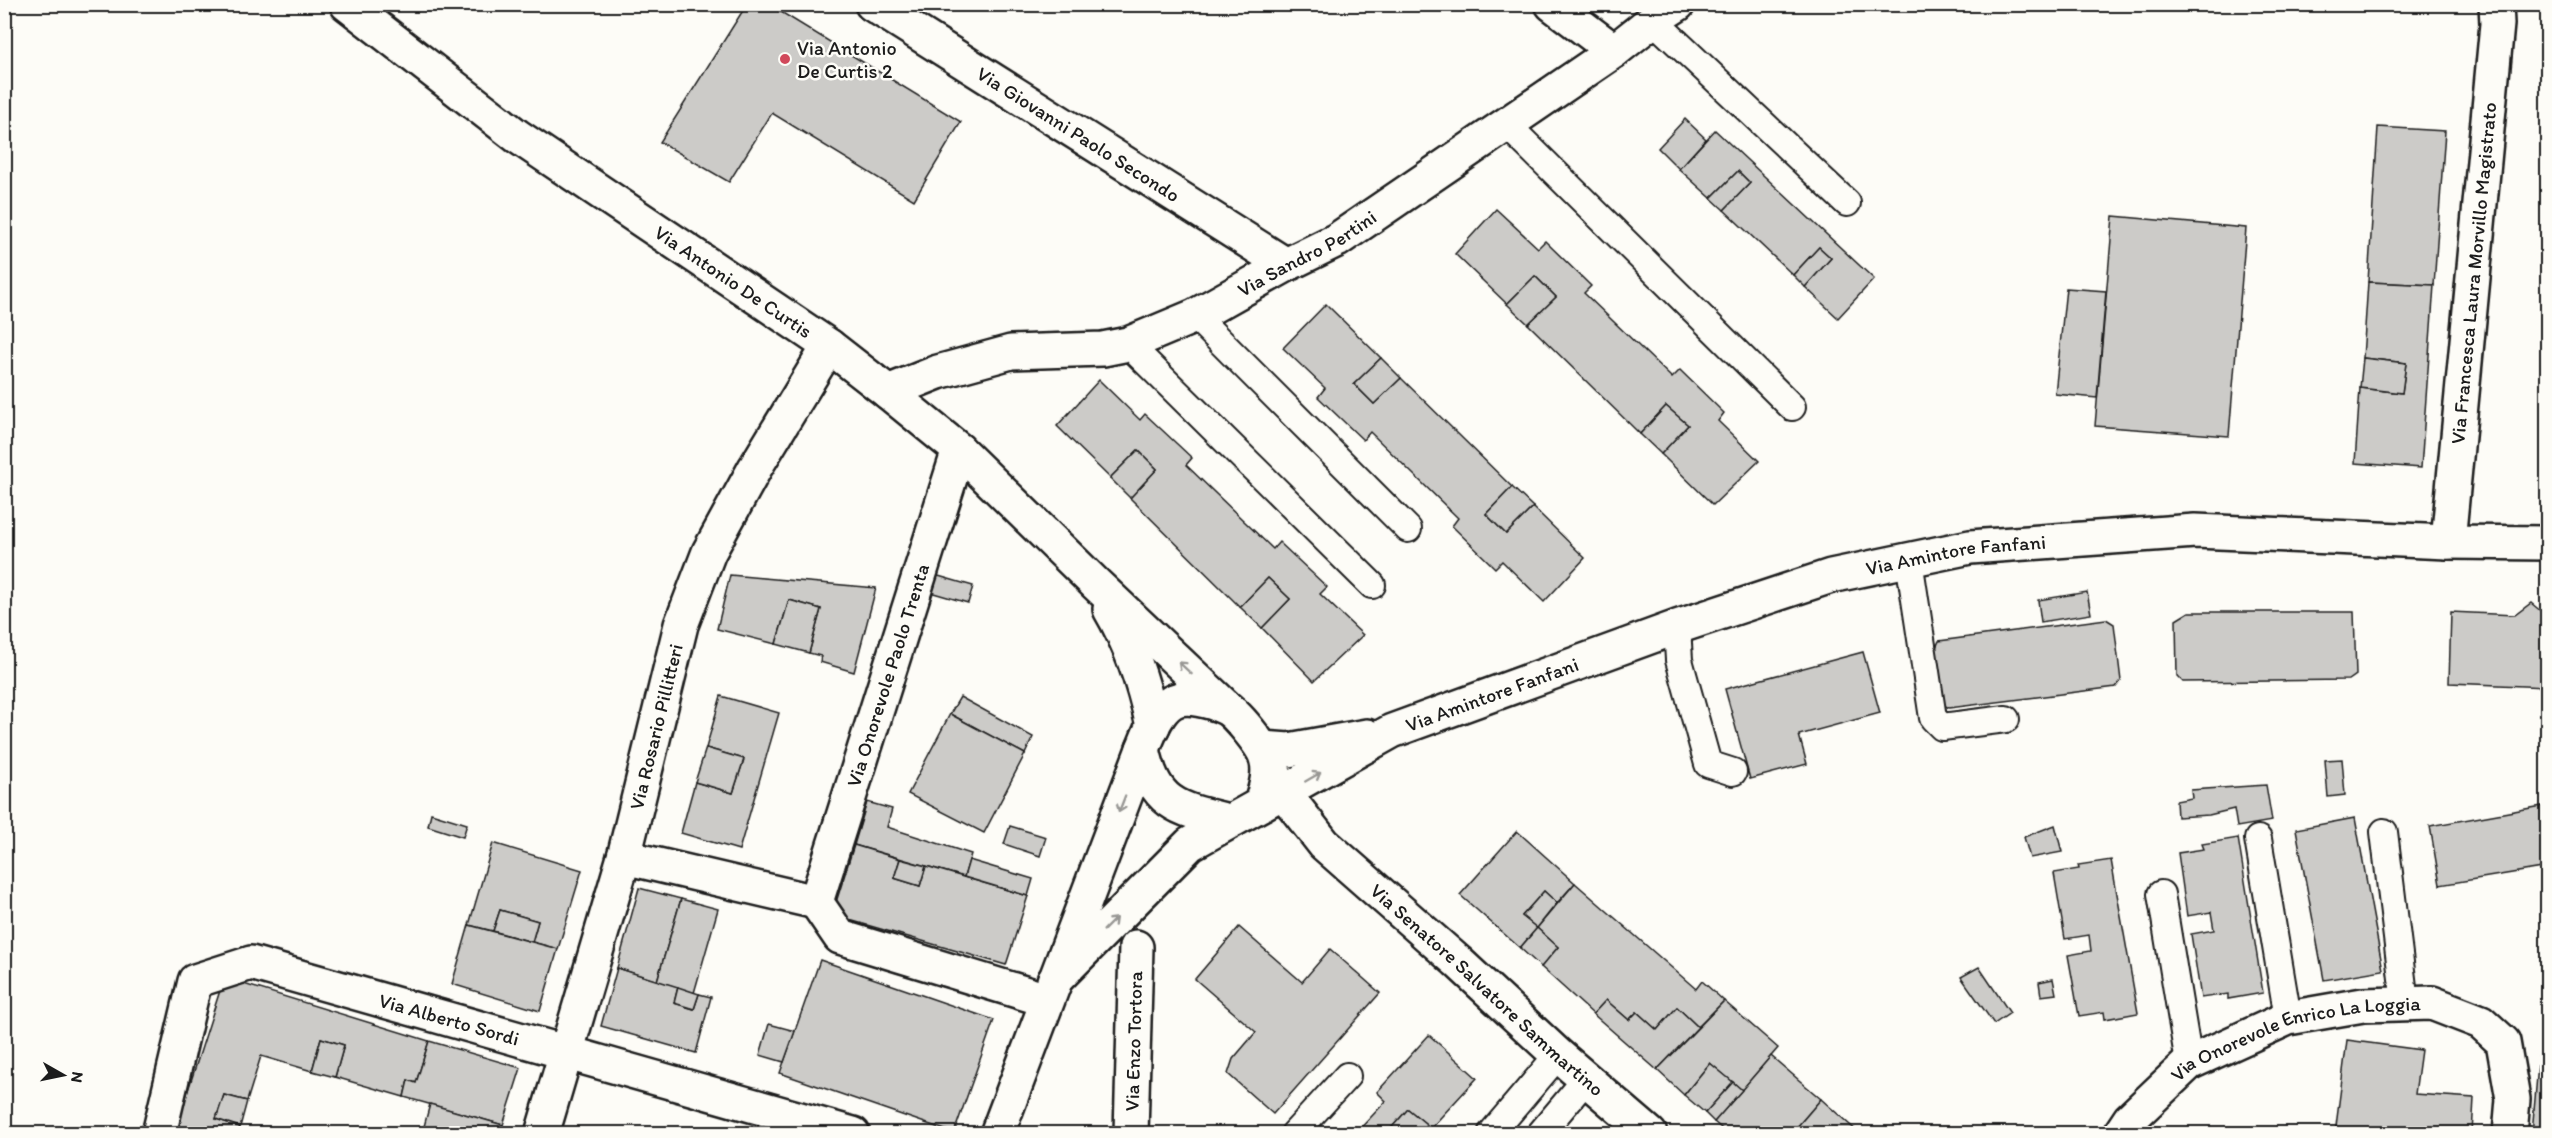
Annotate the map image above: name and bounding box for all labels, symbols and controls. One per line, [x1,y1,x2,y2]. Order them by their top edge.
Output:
place label: Via Antonio De Curtis 2 [797,36,897,83]
marker: Via Antonio De Curtis 2 [778,52,792,66]
street label: Via Giovanni Paolo Secondo [972,61,1184,207]
street label: Via Francesca Laura Morvillo Magistrato [2445,101,2502,445]
street label: Via Sandro Pertini [1233,205,1381,302]
street label: Via Antonio De Curtis [650,220,817,343]
street label: Via Amintore Fanfani [1864,530,2047,580]
street label: Via Onorevole Paolo Trenta [841,561,934,790]
street label: Via Rosario Pillitteri [624,641,688,812]
street label: Via Amintore Fanfani [1402,652,1582,737]
one-way arrow [1177,661,1192,675]
one-way arrow [1304,770,1321,782]
one-way arrow [1115,794,1126,813]
street label: Via Senatore Salvatore Sammartino [1365,878,1609,1101]
one-way arrow [1103,917,1118,932]
street label: Via Enzo Tortora [1120,970,1147,1112]
street label: Via Alberto Sordi [376,988,522,1051]
street label: Via Onorevole Enrico La Loggia [2165,991,2422,1086]
north arrow [33,1045,93,1105]
text: N [67,1070,88,1084]

